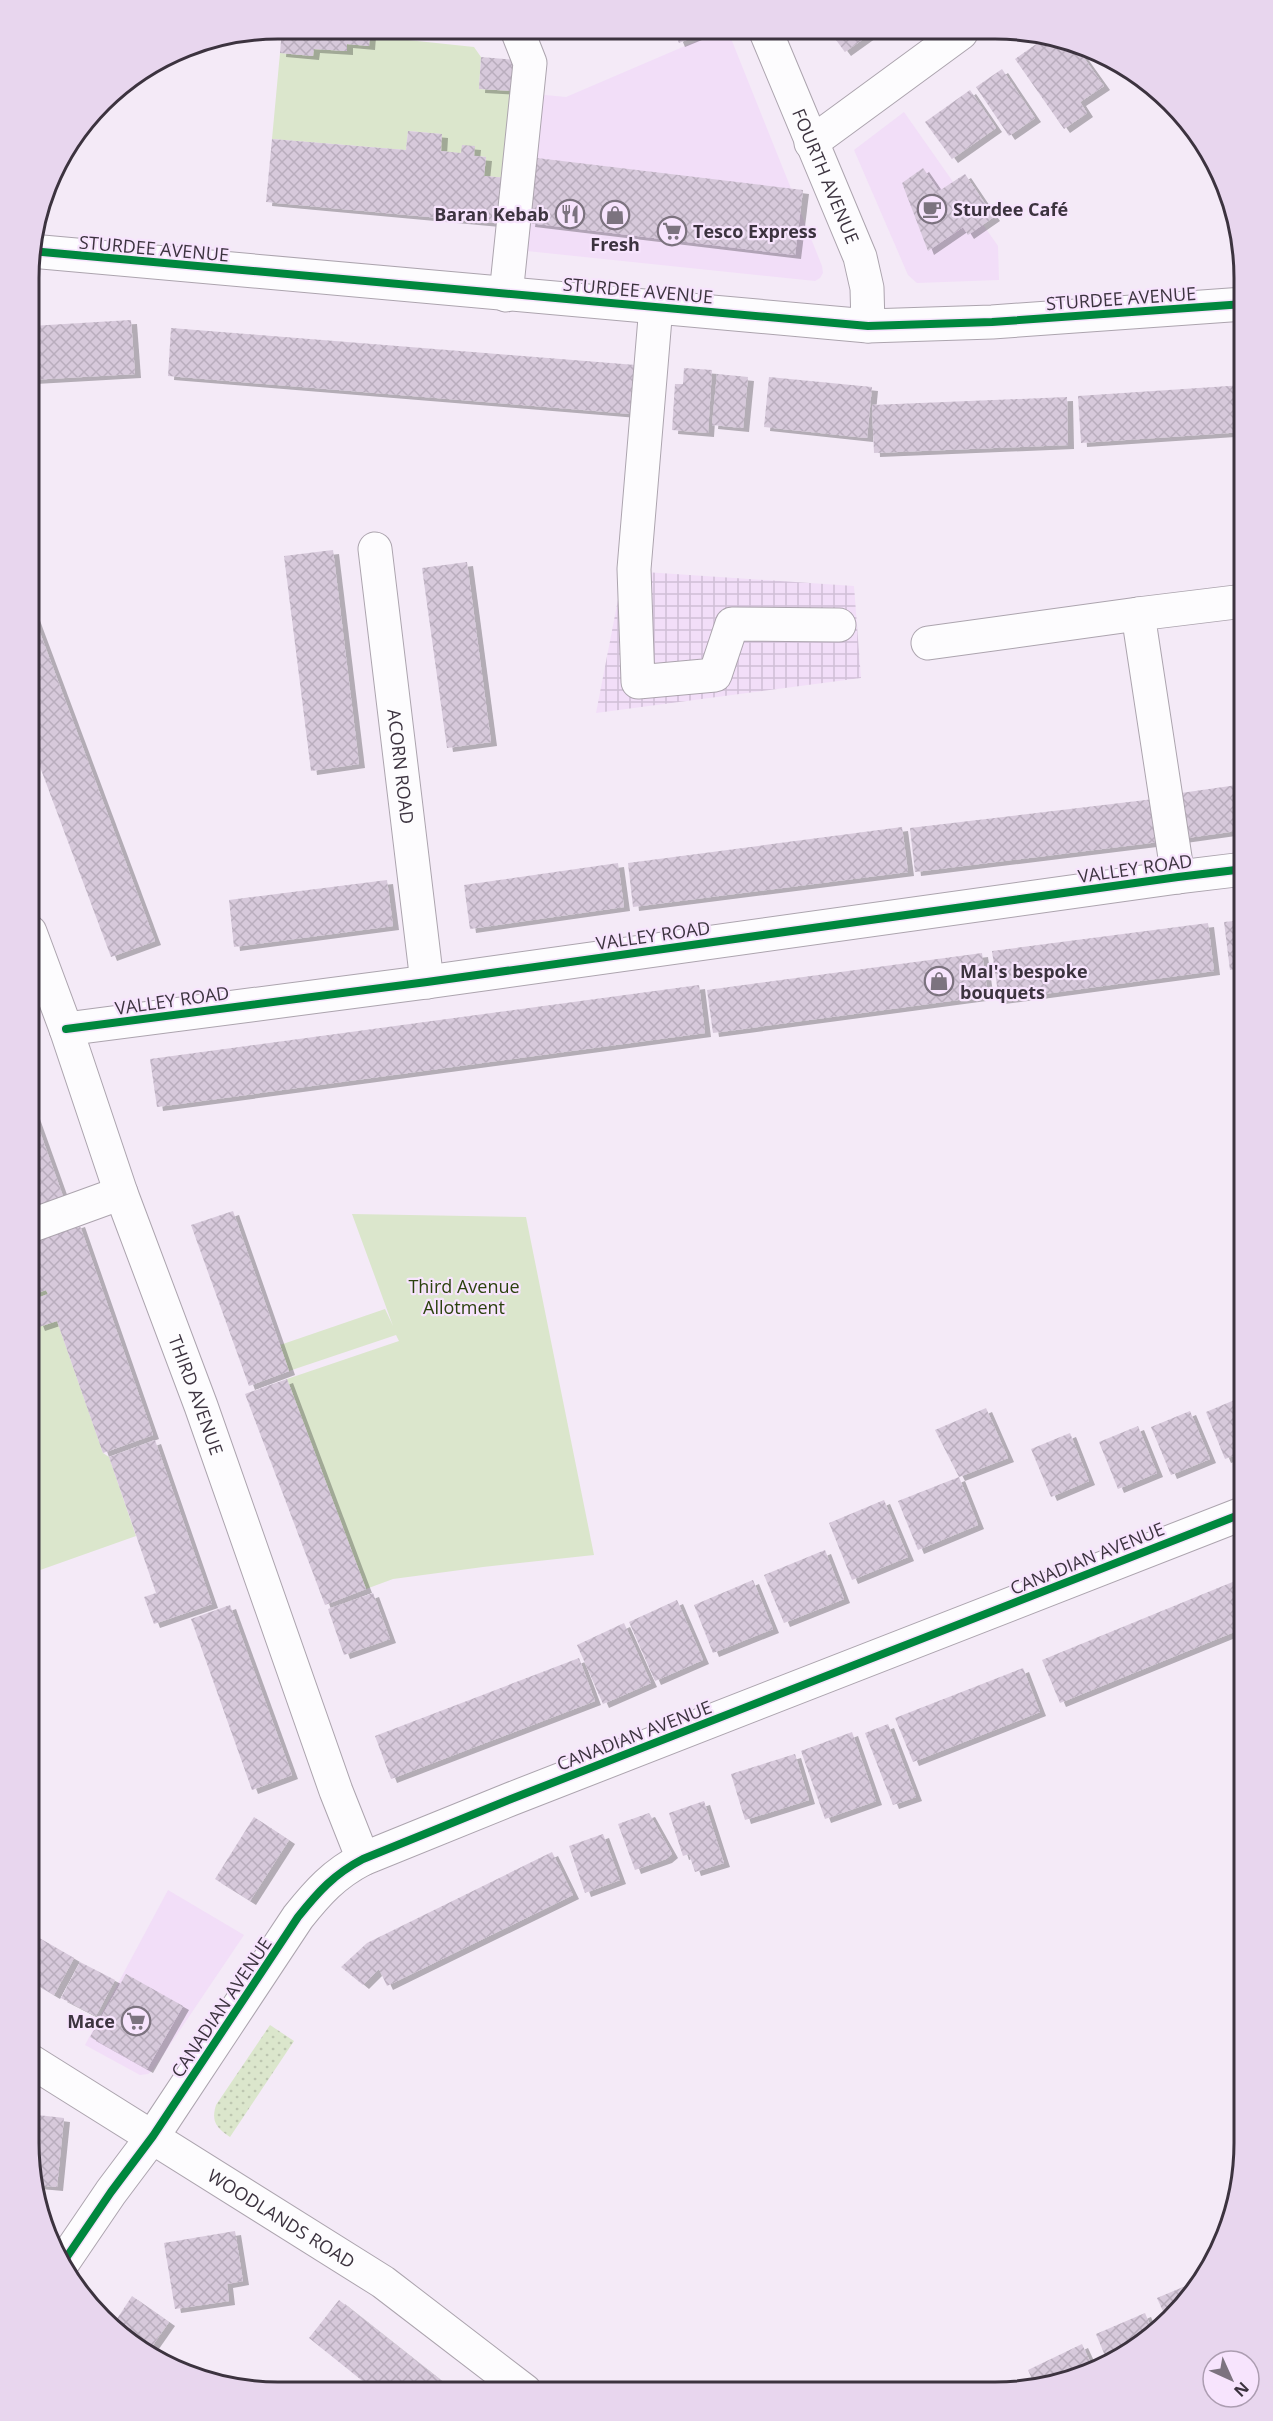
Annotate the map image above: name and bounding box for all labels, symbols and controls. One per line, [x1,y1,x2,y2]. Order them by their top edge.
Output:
street label: FOURTH AVENUE [787,105,865,247]
cafe icon: Sturdee Café [916,193,948,225]
place label: Sturdee Café [953,197,1068,221]
restaurant icon: Baran Kebab [554,198,586,230]
shop icon: Fresh [599,199,631,231]
place label: Baran Kebab [434,202,549,226]
supermarket icon: Tesco Express [656,215,688,247]
place label: Tesco Express [693,219,817,243]
street label: STURDEE AVENUE [78,229,230,267]
place label: Fresh [590,232,640,256]
street label: STURDEE AVENUE [562,271,714,309]
street label: STURDEE AVENUE [1045,281,1197,315]
street label: ACORN ROAD [382,708,420,825]
street label: VALLEY ROAD [1076,848,1194,888]
street label: VALLEY ROAD [594,915,712,955]
place label: MaI's bespoke bouquets [960,959,1088,1004]
shop icon: MaI's bespoke bouquets [923,965,955,997]
street label: VALLEY ROAD [113,980,231,1020]
park label: Third Avenue Allotment [408,1274,520,1319]
street label: THIRD AVENUE [163,1332,229,1458]
street label: CANADIAN AVENUE [1006,1516,1168,1600]
street label: CANADIAN AVENUE [553,1694,715,1776]
street label: CANADIAN AVENUE [165,1932,277,2082]
supermarket icon: Mace [120,2005,152,2037]
place label: Mace [67,2009,115,2033]
street label: WOODLANDS ROAD [203,2163,360,2273]
north arrow [1201,2349,1261,2409]
text: N [1229,2377,1254,2402]

